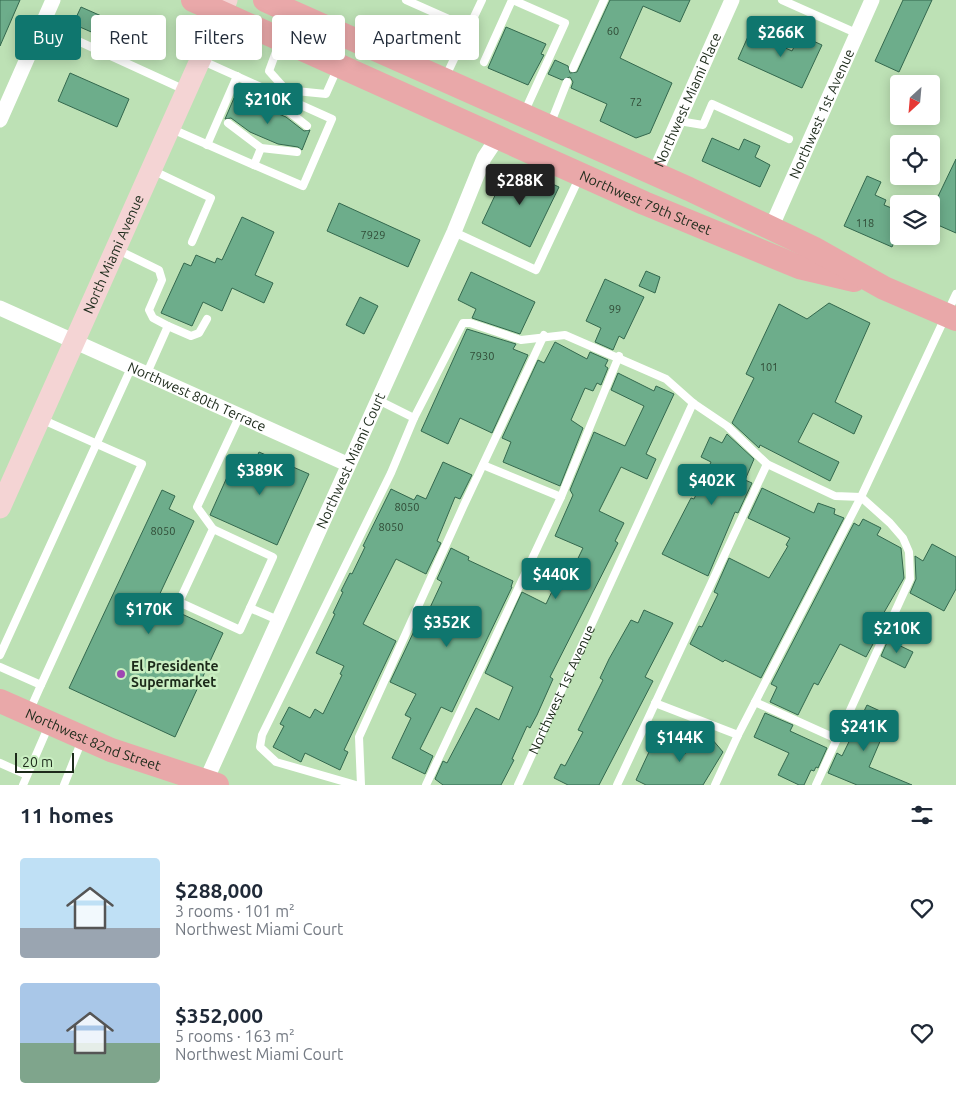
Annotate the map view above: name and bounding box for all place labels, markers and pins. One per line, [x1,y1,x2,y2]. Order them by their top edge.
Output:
pin: $266K [746,15,816,58]
pin: $210K [233,82,303,125]
pin: $288K [485,164,555,206]
pin: $389K [225,454,295,496]
pin: $402K [677,464,747,506]
pin: $440K [521,558,591,600]
pin: $170K [114,592,184,635]
pin: $352K [412,606,482,648]
pin: $210K [862,612,932,654]
place label: El Presidente Supermarket [131,658,218,690]
marker: El Presidente Supermarket [115,668,127,680]
pin: $241K [829,710,899,752]
pin: $144K [645,720,715,763]

